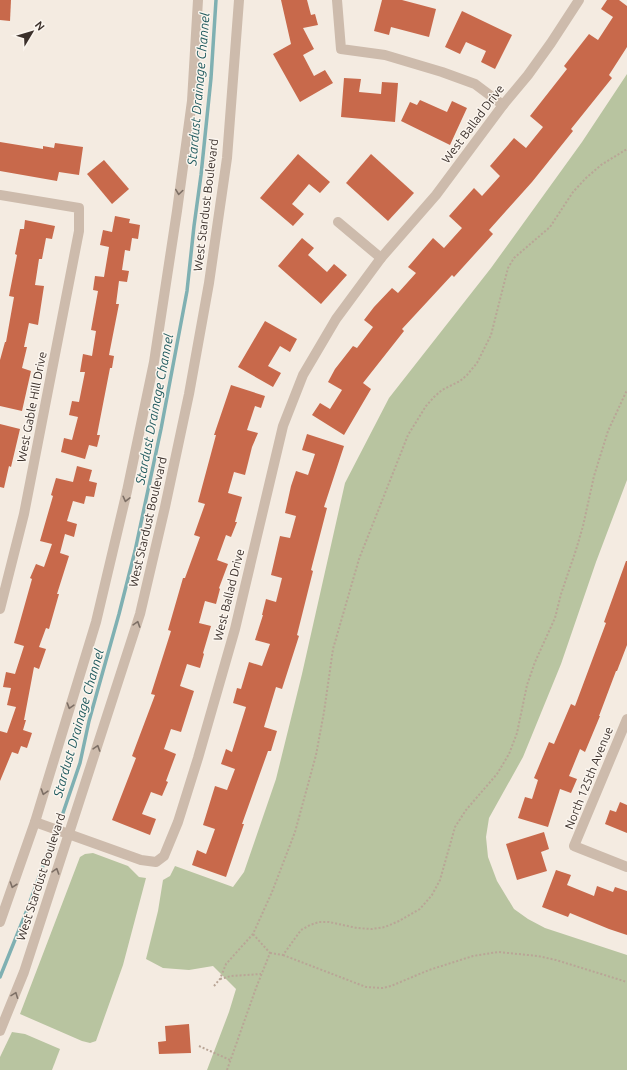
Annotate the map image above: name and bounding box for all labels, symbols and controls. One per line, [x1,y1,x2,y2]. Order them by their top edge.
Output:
north arrow [12,12,52,52]
water label: Stardust Drainage Channel [184,12,212,167]
text: N [33,19,47,33]
street label: West Ballad Drive [439,82,506,165]
street label: West Stardust Boulevard [191,138,220,272]
one-way arrow [175,189,184,195]
water label: Stardust Drainage Channel [132,332,176,487]
street label: West Gable Hill Drive [14,350,49,463]
street label: West Stardust Boulevard [126,455,169,588]
one-way arrow [122,496,130,502]
street label: West Ballad Drive [211,547,246,642]
one-way arrow [132,621,141,628]
water label: Stardust Drainage Channel [50,647,106,800]
one-way arrow [66,702,75,709]
street label: North 125th Avenue [562,725,615,831]
one-way arrow [92,745,100,752]
one-way arrow [40,788,49,795]
street label: West Stardust Boulevard [14,811,67,942]
one-way arrow [51,868,60,875]
one-way arrow [9,881,18,888]
one-way arrow [10,991,18,998]

